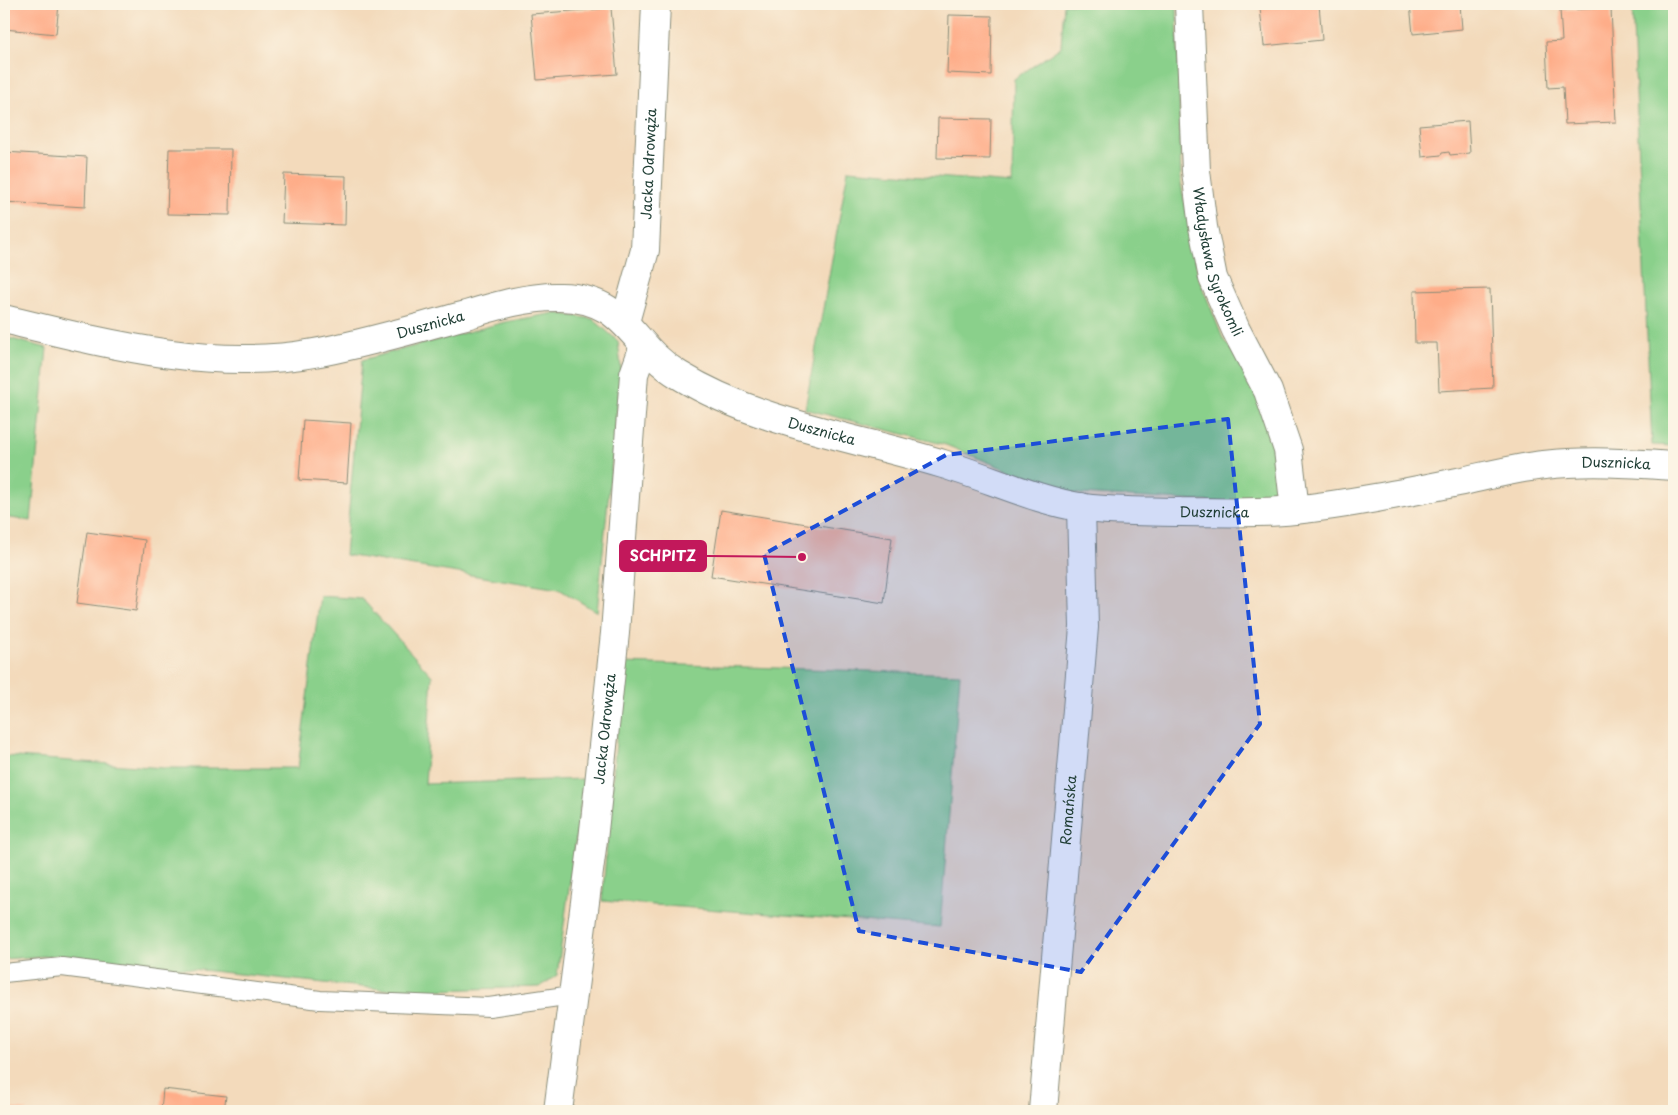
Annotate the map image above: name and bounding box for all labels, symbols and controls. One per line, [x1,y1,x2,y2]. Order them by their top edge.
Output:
street label: Jacka Odrowąża [635,107,661,220]
street label: Władysława Syrokomli [1188,186,1249,340]
street label: Dusznicka [394,305,467,343]
street label: Dusznicka [785,411,858,450]
street label: Dusznicka [1581,451,1652,474]
street label: Dusznicka [1179,501,1249,523]
callout: SCHPITZ [620,541,706,571]
text: SCHPITZ [630,543,696,566]
street label: Jacka Odrowąża [588,672,621,785]
street label: Romańska [1055,774,1081,846]

